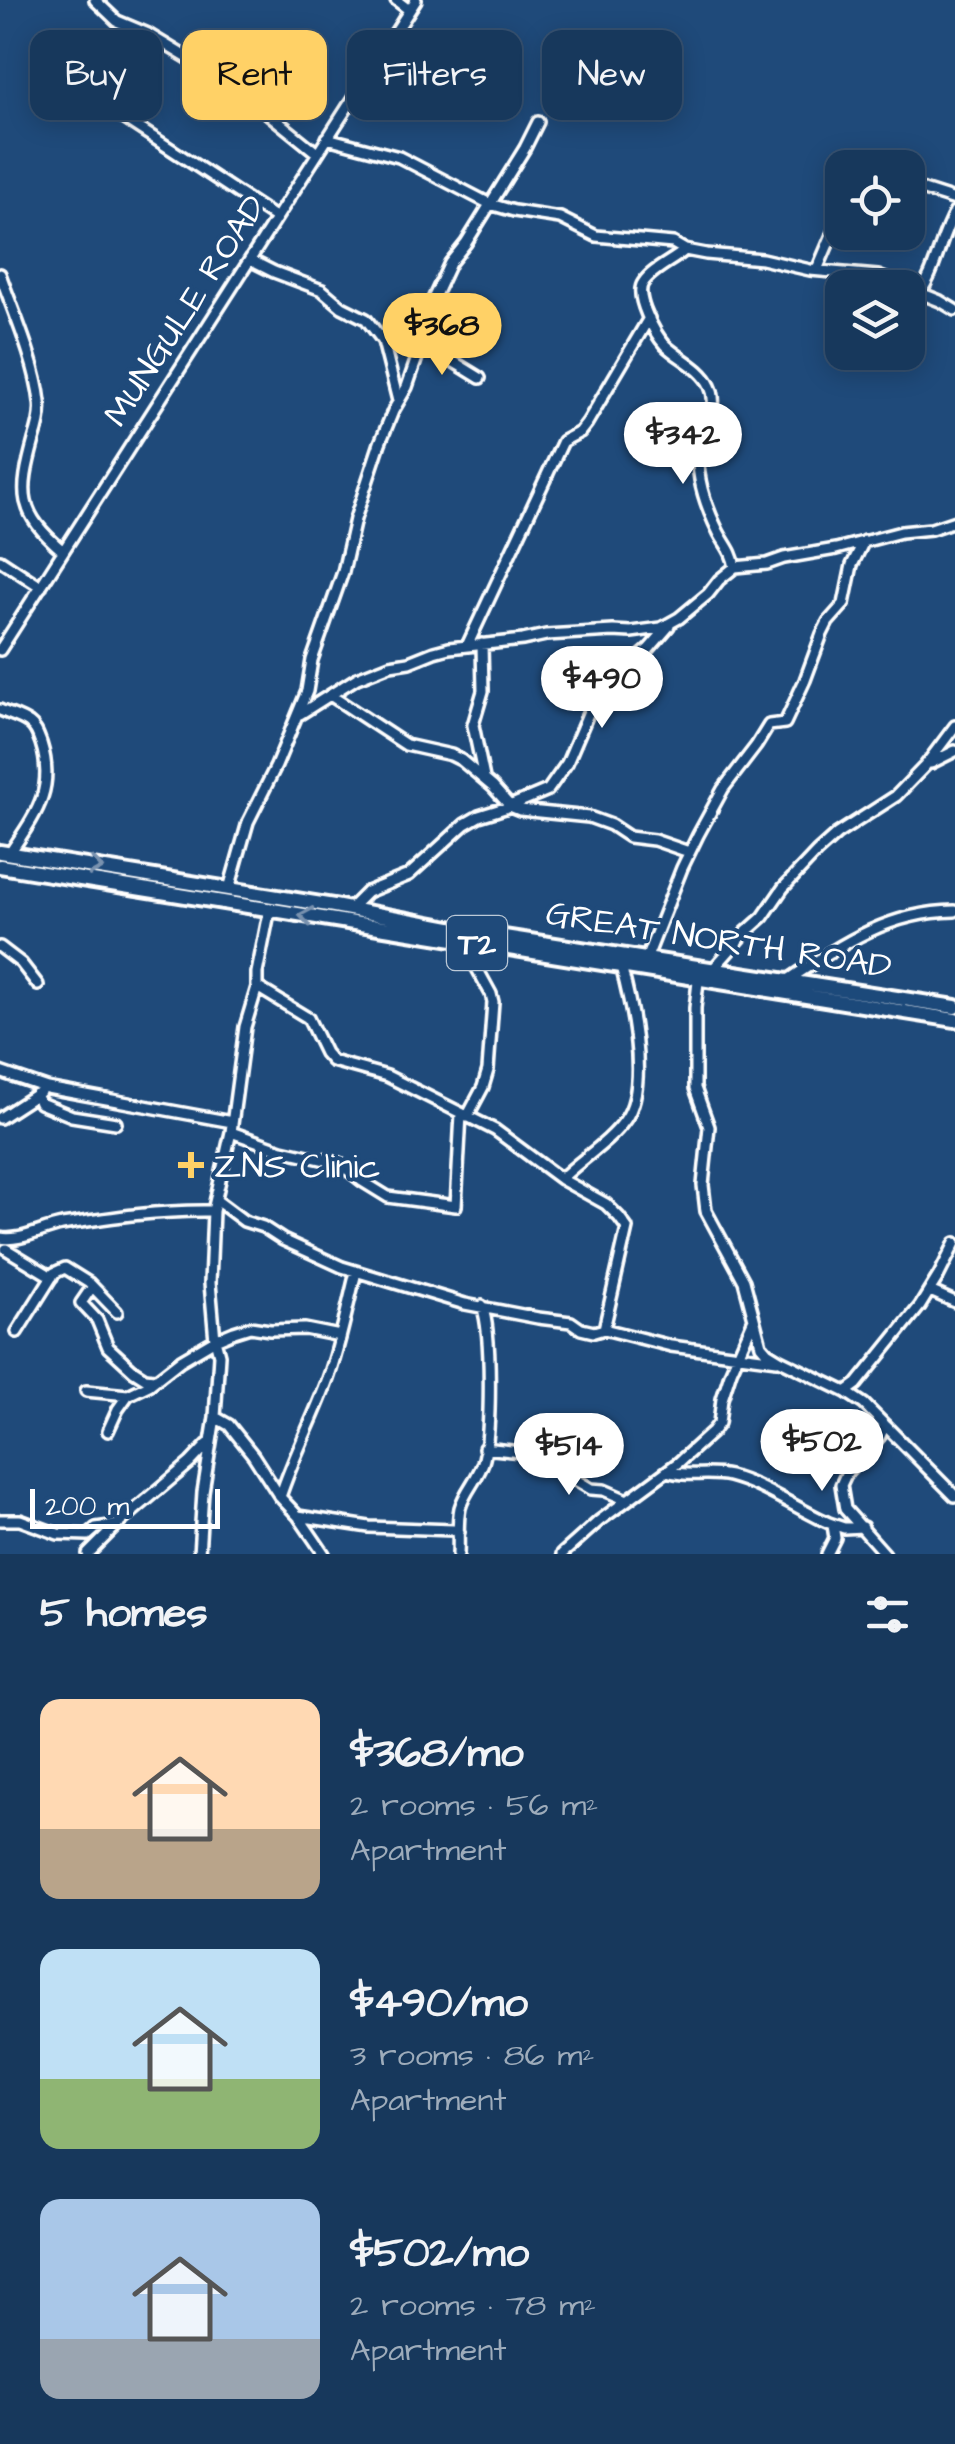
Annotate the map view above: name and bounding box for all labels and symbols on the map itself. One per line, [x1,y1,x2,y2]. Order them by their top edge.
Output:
street label: MUNGULE ROAD [92,186,278,436]
pin: $368 [383,293,501,378]
pin: $342 [624,402,742,487]
pin: $490 [543,646,661,731]
one-way arrow [88,856,105,877]
street label: GREAT NORTH ROAD [543,889,895,992]
one-way arrow [298,906,314,927]
road number: T2 [447,916,507,970]
place label: ZNS Clinic [214,1142,380,1191]
marker: ZNS Clinic [178,1152,204,1178]
pin: $502 [763,1409,881,1494]
pin: $514 [510,1413,628,1498]
scale bar [30,1484,220,1528]

